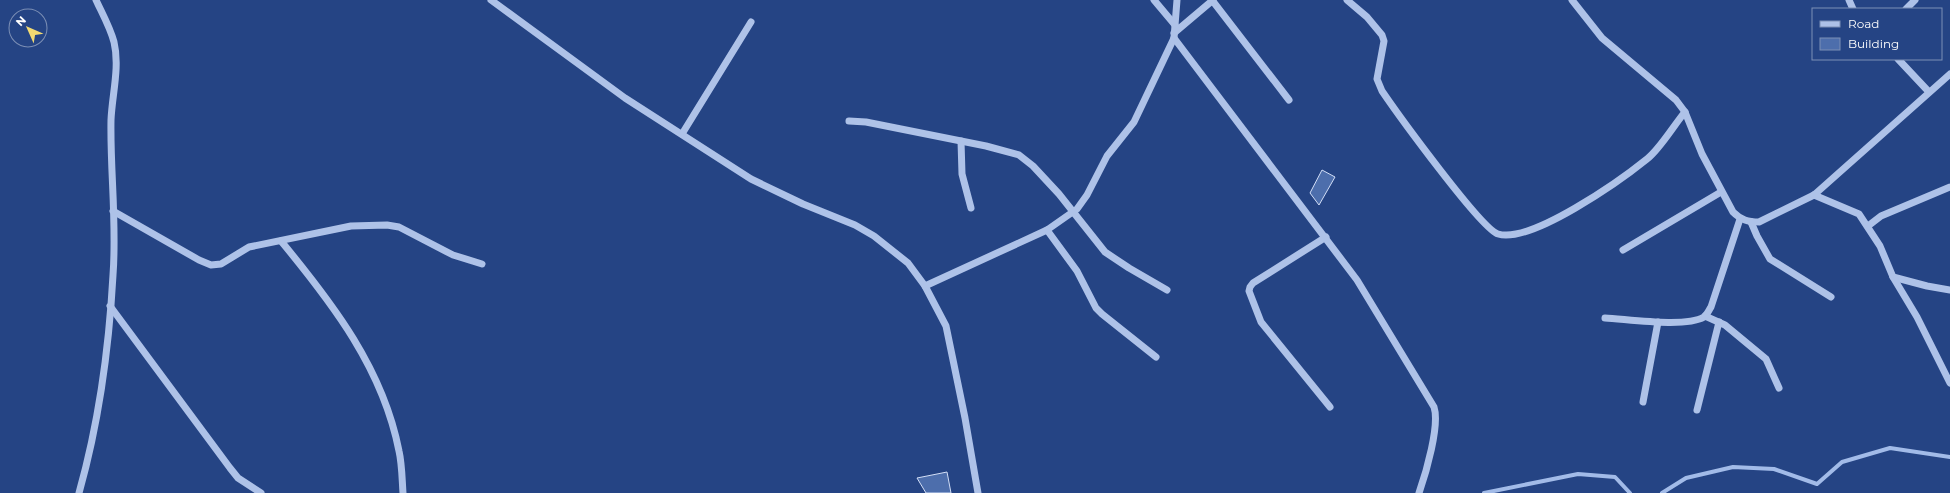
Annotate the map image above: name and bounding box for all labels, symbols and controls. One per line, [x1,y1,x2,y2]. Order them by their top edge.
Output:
north arrow [8,8,48,48]
legend [1812,8,1942,60]
text: N [13,13,29,29]
text: Road [1848,16,1879,31]
text: Building [1848,36,1899,51]

